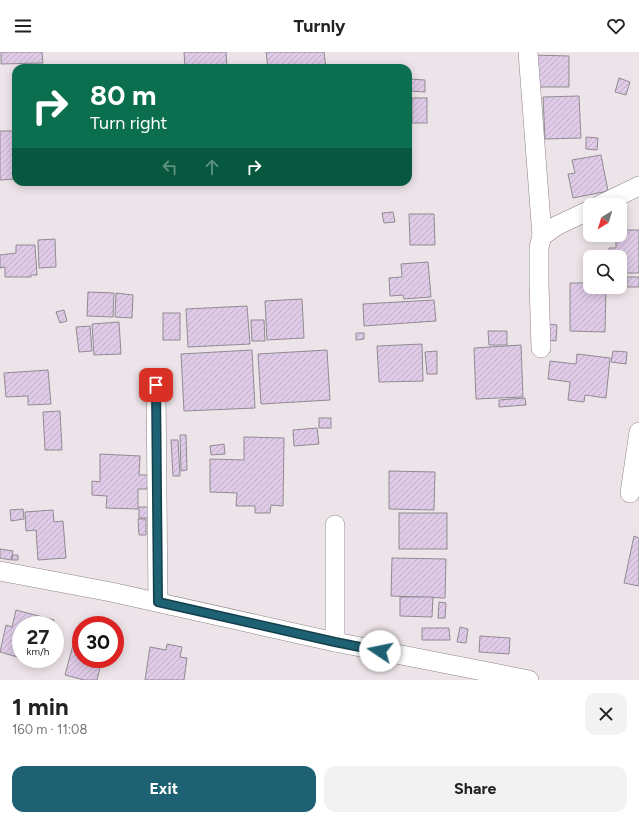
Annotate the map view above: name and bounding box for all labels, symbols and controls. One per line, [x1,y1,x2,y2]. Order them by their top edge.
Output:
icon: menu [12,15,34,37]
text: Turnly [294,15,345,37]
icon: heart [605,15,627,37]
text: 80 m [90,78,156,112]
icon: right [24,80,76,132]
text: Turn right [90,112,167,134]
icon: left [159,156,181,178]
icon: ahead [201,156,223,178]
icon: right [243,156,265,178]
north arrow [583,198,627,242]
map controls [583,198,627,294]
button: search [583,250,627,294]
pin [139,368,173,402]
icon: arrive [145,374,167,396]
speed limit sign: 30 [72,616,124,668]
text: 27 [27,625,49,649]
position arrow [359,630,401,672]
text: km/h [27,645,49,658]
text: 1 min [12,692,69,721]
button: close [585,693,627,735]
text: 160 m · 11:08 [12,722,87,737]
button: Exit [12,766,316,812]
button: Share [324,766,627,812]

